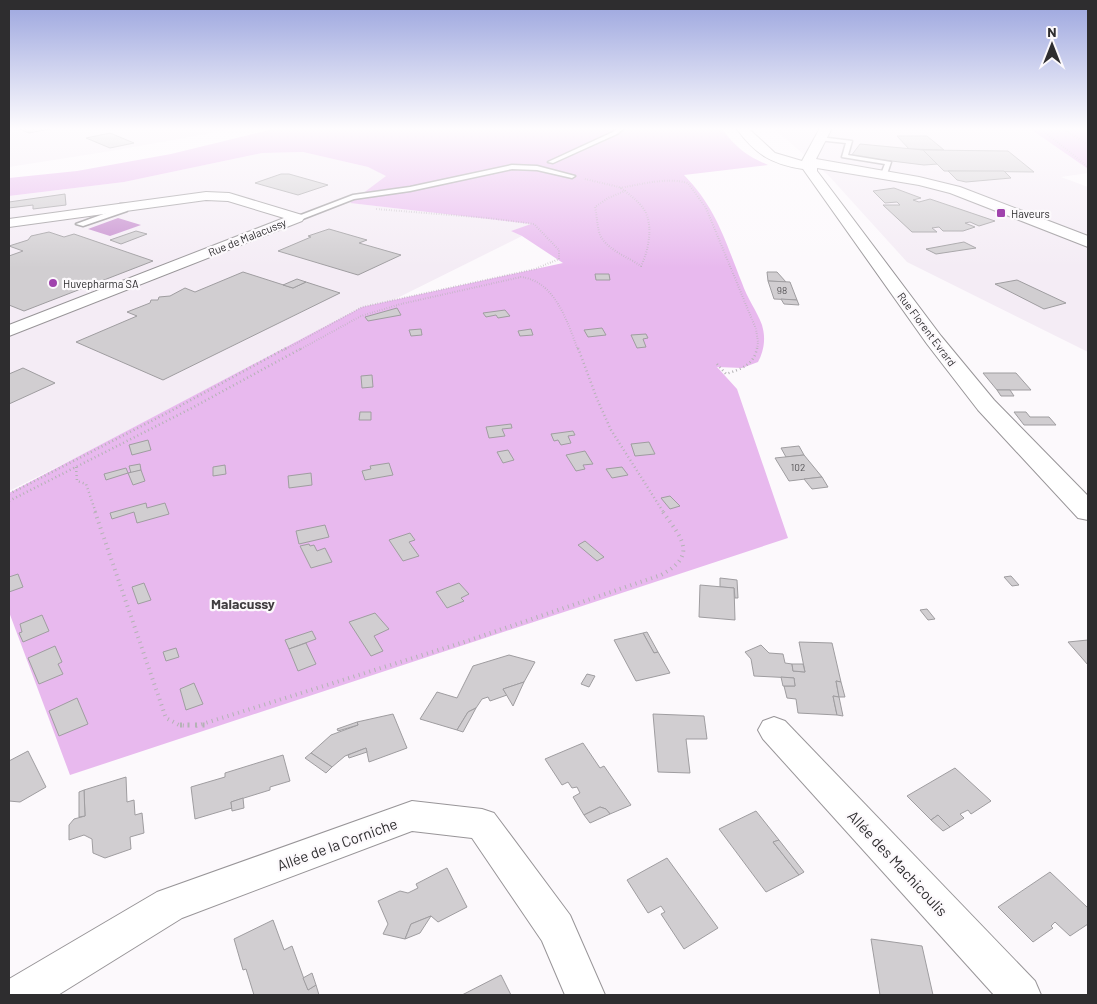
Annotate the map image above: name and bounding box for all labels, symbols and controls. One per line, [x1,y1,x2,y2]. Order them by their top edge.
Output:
north arrow [1027,20,1077,70]
text: N [1047,23,1057,40]
marker: Haveurs [995,207,1007,219]
place label: Haveurs [1011,207,1050,220]
street label: Rue de Malacussy [206,215,288,259]
marker: Huvepharma SA [47,277,59,289]
place label: Huvepharma SA [63,277,139,290]
house number: 98 [777,284,787,296]
street label: Rue Florent Evrard [895,290,959,368]
house number: 102 [791,461,805,473]
district label: Malacussy [211,595,275,612]
street label: Allée des Machicoulis [844,806,952,920]
street label: Allée de la Corniche [274,814,400,874]

